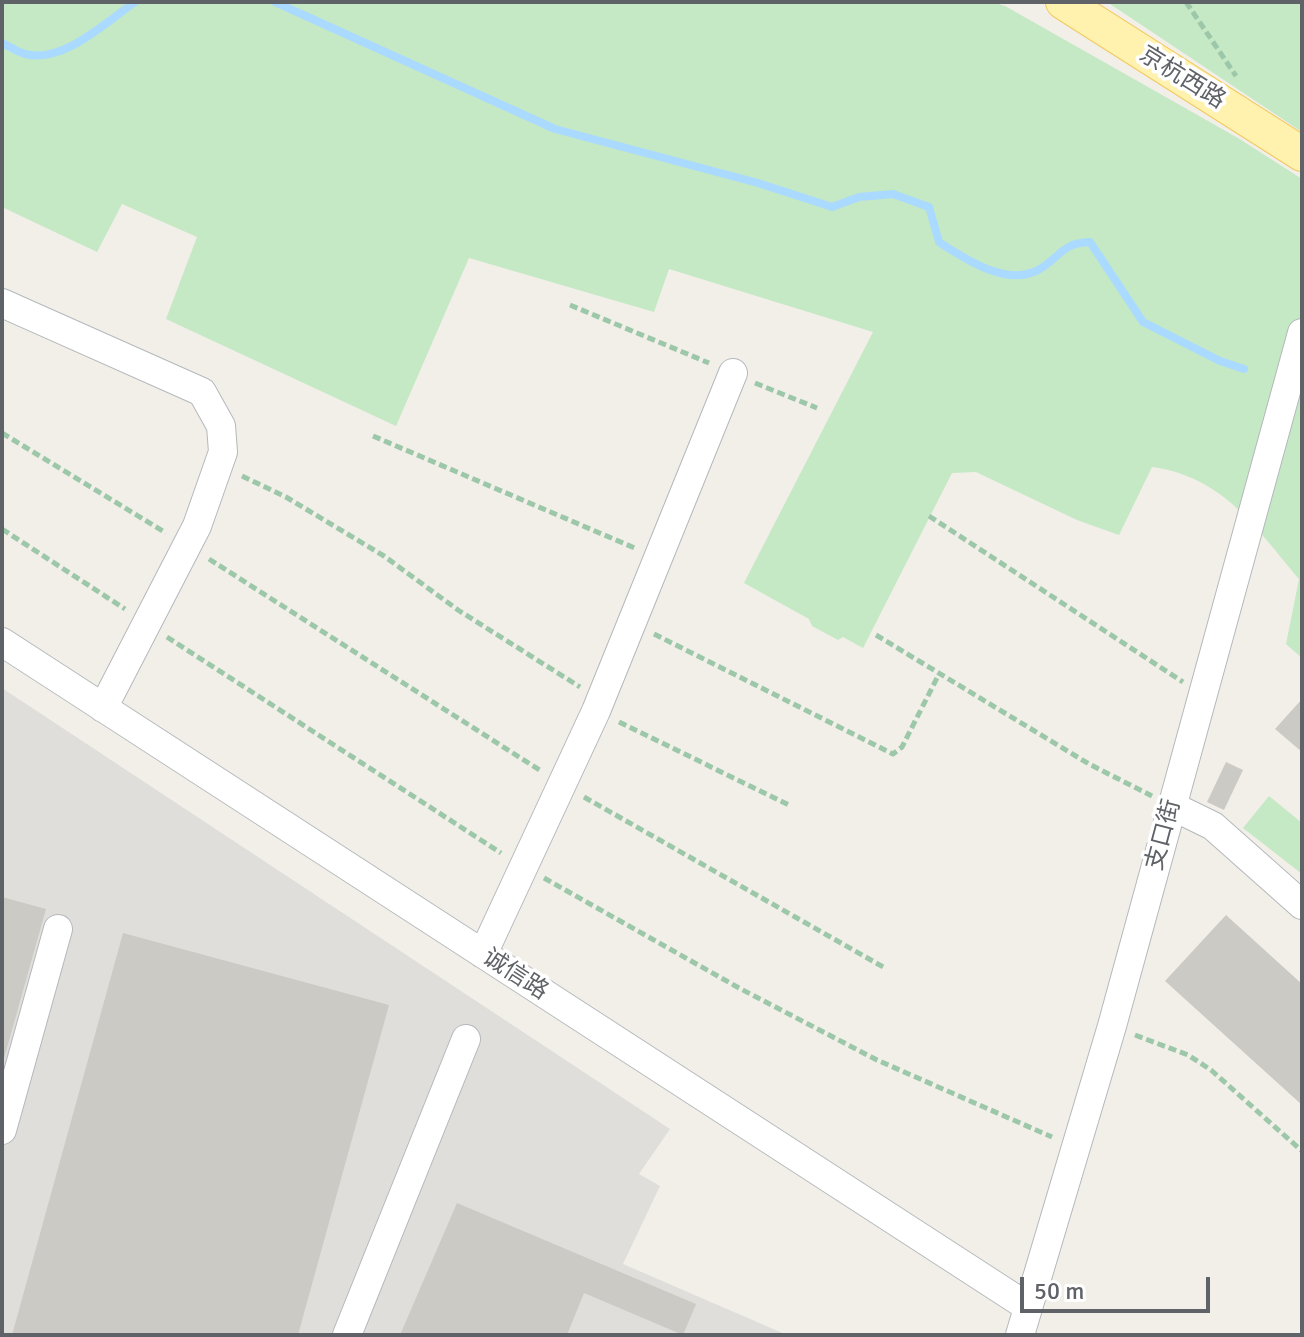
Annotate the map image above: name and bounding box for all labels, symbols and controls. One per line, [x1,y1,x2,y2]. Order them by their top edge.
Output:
street label: 京杭西路 [1134,40,1230,116]
street label: 支口街 [1141,796,1187,874]
street label: 诚信路 [477,943,553,1007]
scale bar [1024,1261,1214,1311]
text: 50 m [1034,1276,1084,1306]

